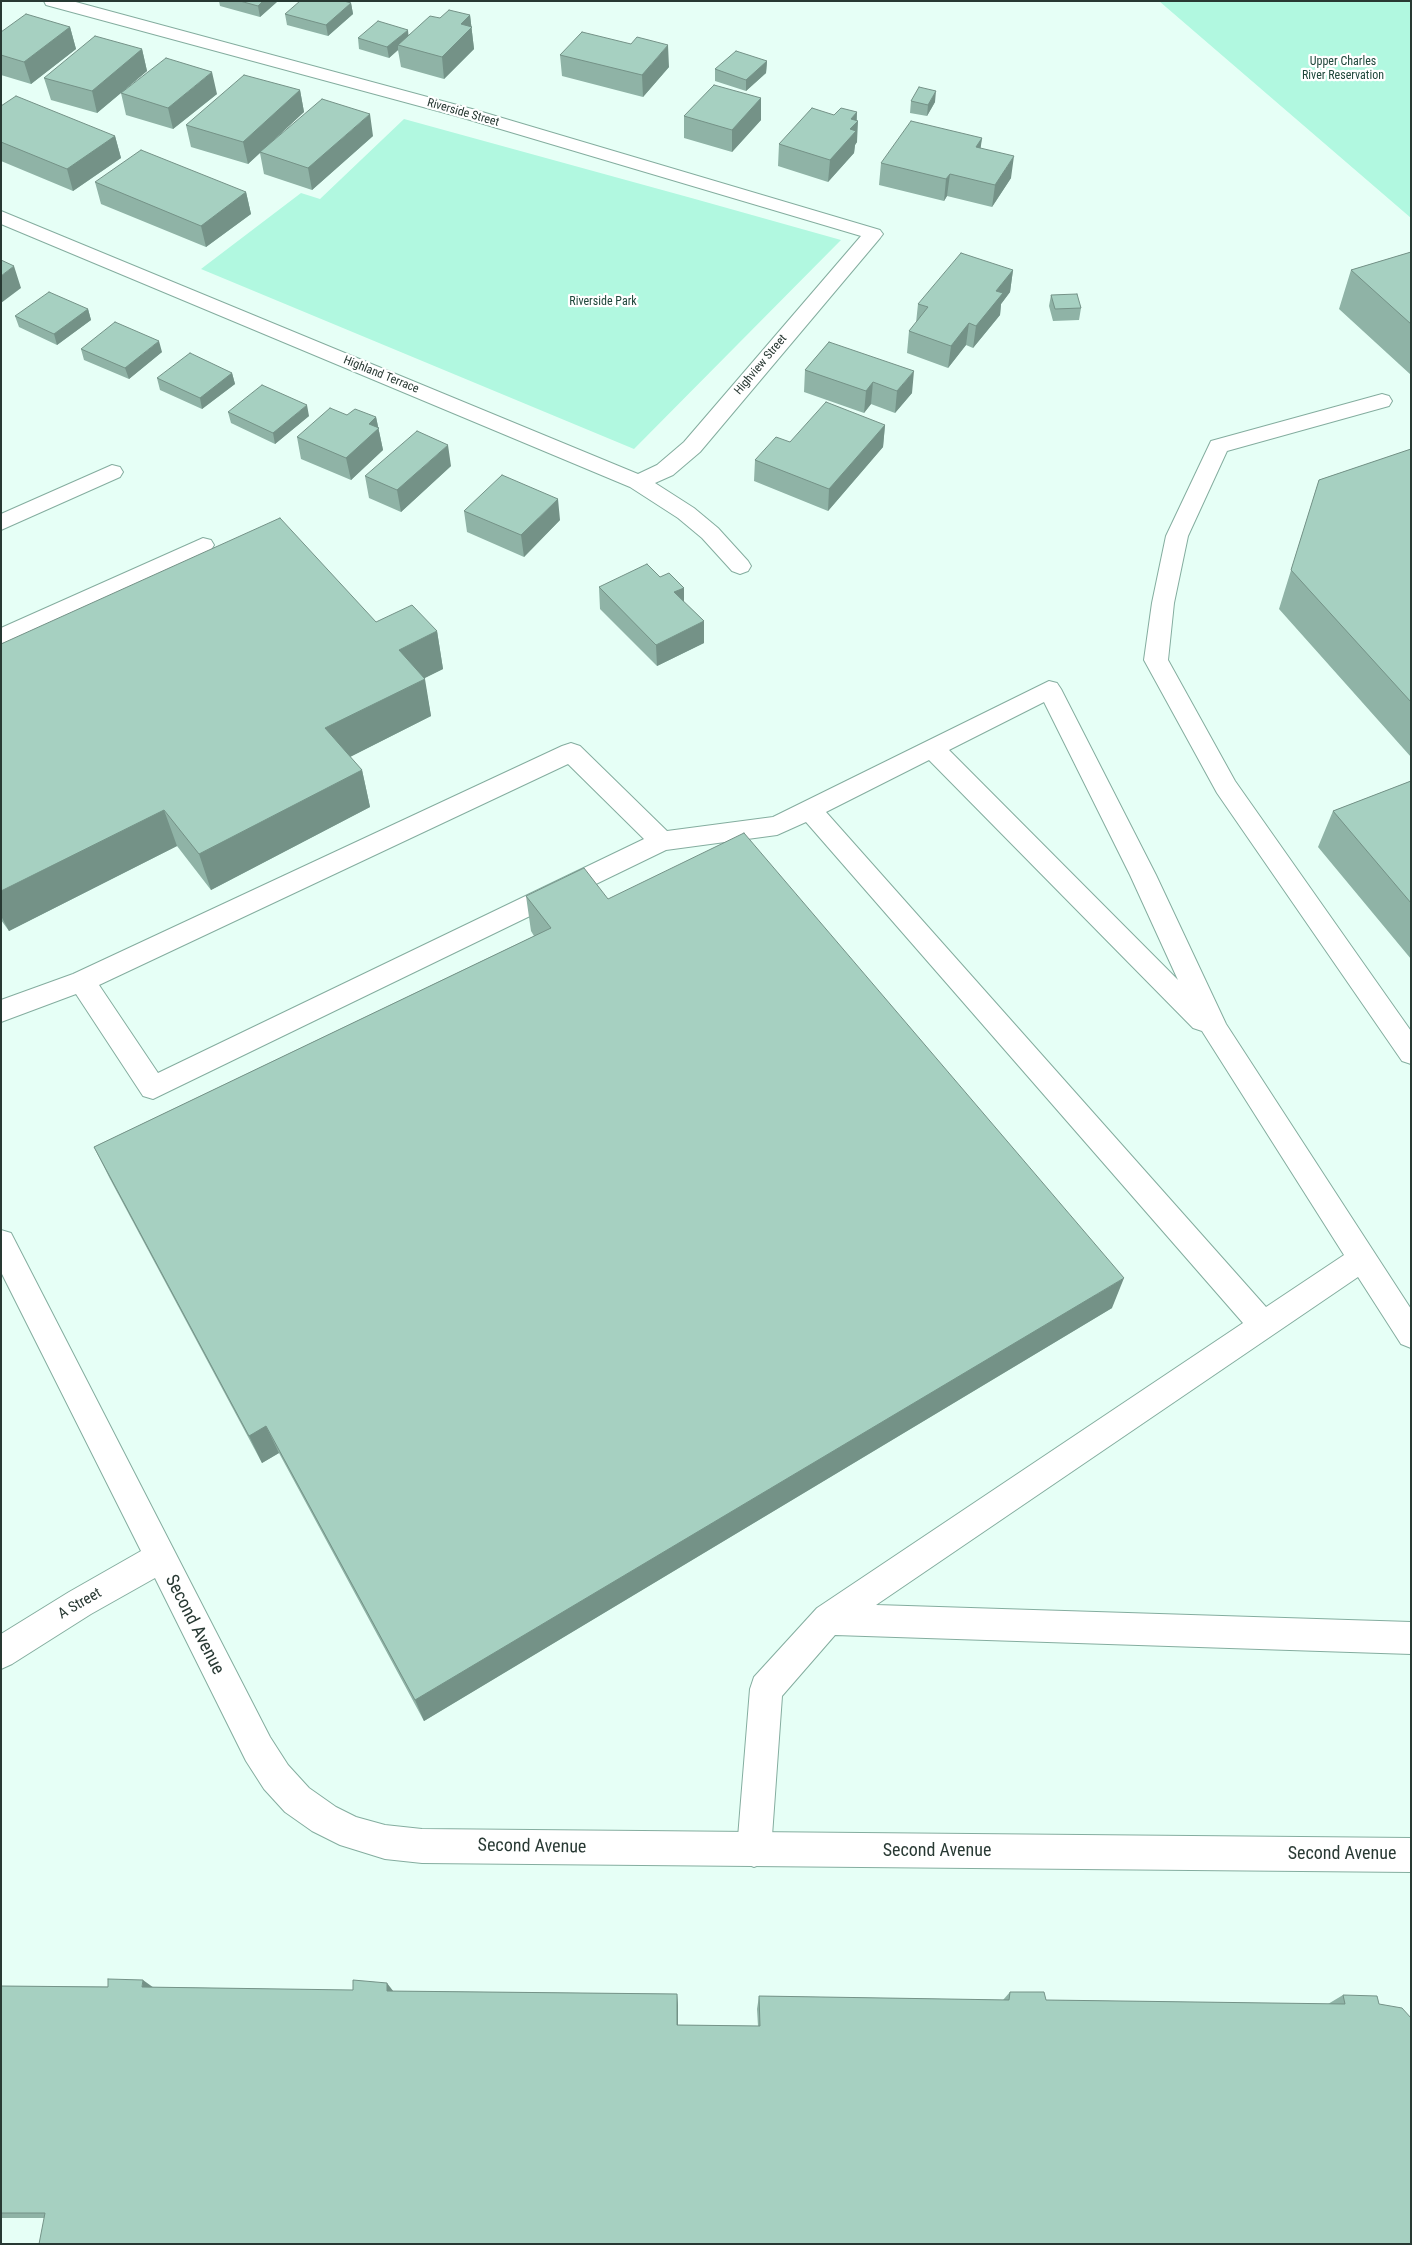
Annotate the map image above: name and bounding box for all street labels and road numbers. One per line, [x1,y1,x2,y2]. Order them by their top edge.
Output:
street label: Riverside Street [425,96,501,130]
street label: Highview Street [732,332,790,398]
street label: Highland Terrace [341,353,421,397]
street label: Second Avenue [160,1572,228,1678]
street label: A Street [55,1584,105,1624]
street label: Second Avenue [477,1835,587,1859]
street label: Second Avenue [883,1840,991,1862]
street label: Second Avenue [1288,1843,1396,1865]

